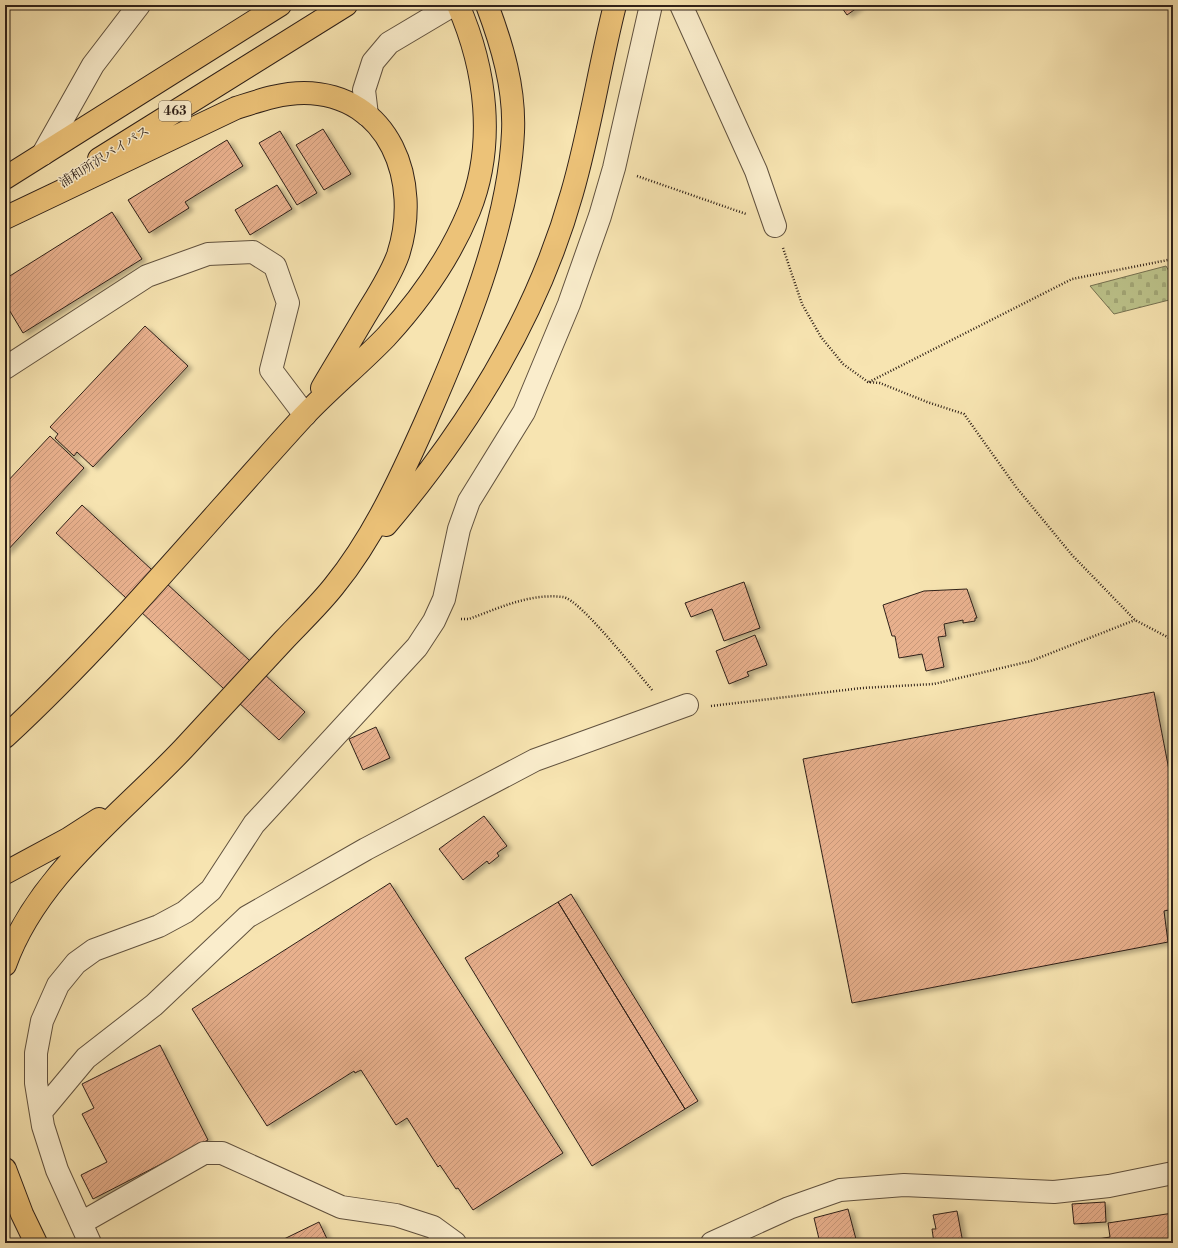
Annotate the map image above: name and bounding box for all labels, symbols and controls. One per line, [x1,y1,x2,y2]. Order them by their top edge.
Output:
road number: 463 [159,101,191,121]
street label: 浦和所沢バイパス [56,123,153,191]

